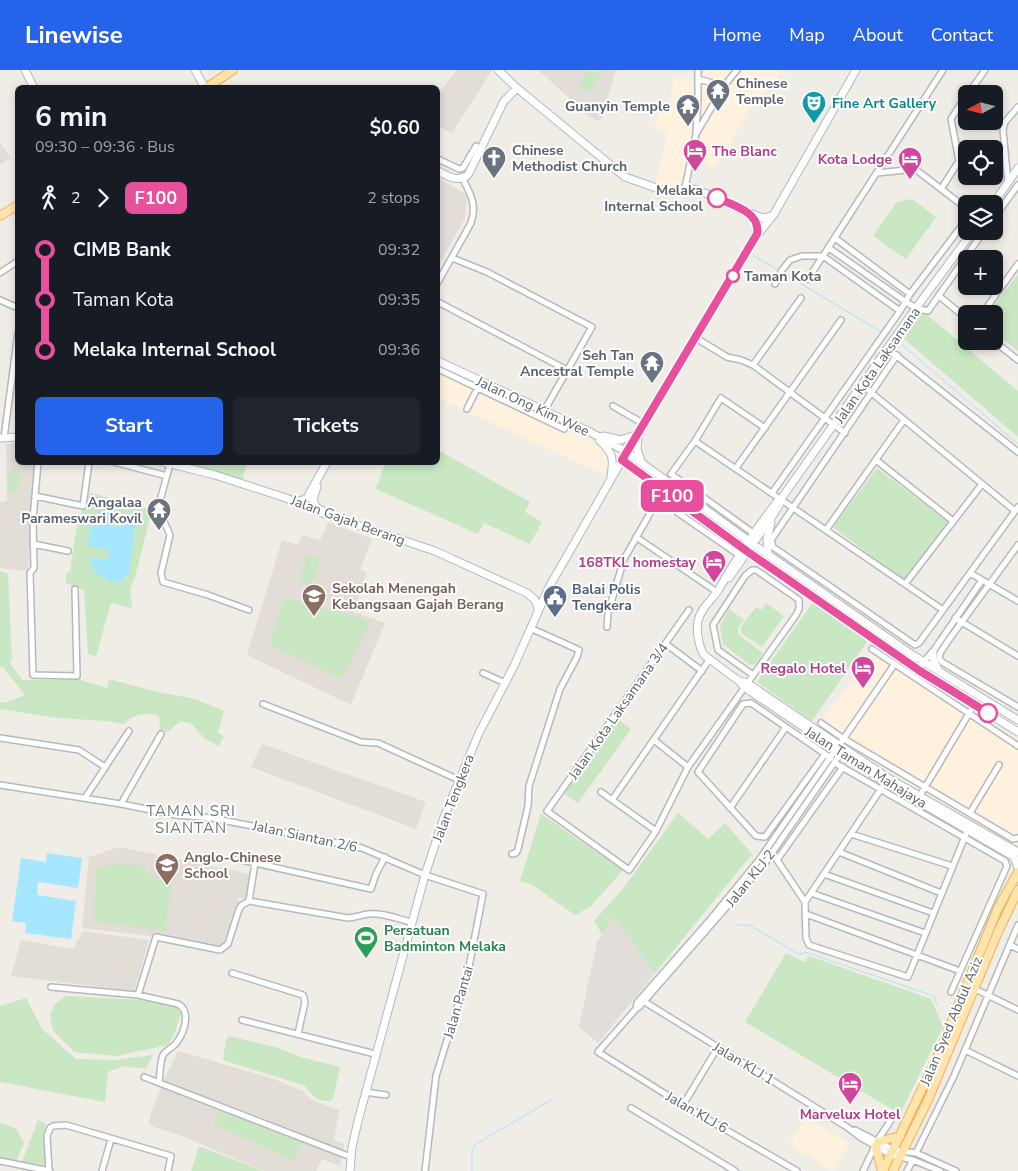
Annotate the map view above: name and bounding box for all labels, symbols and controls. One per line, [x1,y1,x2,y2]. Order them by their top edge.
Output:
text: Linewise [25,19,123,51]
text: Home [713,23,761,47]
text: Map [789,23,825,47]
text: About [853,23,903,47]
text: Contact [931,23,993,47]
place label: Chinese Temple [736,74,788,109]
temple icon: Chinese Temple [705,78,731,112]
north arrow [958,85,1002,130]
map controls [958,85,1003,350]
theatre icon: Fine Art Gallery [801,90,827,124]
temple icon: Guanyin Temple [675,93,701,127]
place label: Fine Art Gallery [832,94,937,113]
place label: Guanyin Temple [565,97,670,116]
text: 6 min [35,98,107,136]
text: $0.60 [370,115,420,141]
text: 09:30 – 09:36 · Bus [35,136,175,158]
hotel icon: The Blanc [682,138,708,172]
button: locate [958,140,1003,185]
place label: Chinese Methodist Church [512,141,627,176]
place label: The Blanc [712,142,777,161]
church icon: Chinese Methodist Church [481,145,507,179]
hotel icon: Kota Lodge [897,146,923,180]
place label: Kota Lodge [818,150,892,169]
place label: Melaka Internal School [604,181,704,216]
icon: walk [35,184,63,212]
icon: forward [89,184,117,212]
text: F100 [135,186,177,210]
text: 2 [71,187,81,209]
text: 2 stops [367,187,420,209]
marker: Melaka Internal School [707,188,727,208]
button: layers [958,195,1003,240]
text: CIMB Bank [73,237,171,263]
text: 09:32 [378,239,420,261]
button: + [958,250,1003,295]
place label: Taman Kota [744,267,821,286]
marker: Taman Kota [726,269,740,283]
text: Taman Kota [73,287,174,313]
text: 09:35 [378,289,420,311]
street label: Jalan Kota Laksamana [829,303,925,428]
button: − [958,305,1003,350]
text: Melaka Internal School [73,337,276,363]
text: 09:36 [378,339,420,361]
place label: Seh Tan Ancestral Temple [520,346,634,381]
temple icon: Seh Tan Ancestral Temple [639,350,665,384]
street label: Jalan Ong Kim Wee [472,372,592,441]
button: Start [35,397,223,455]
button: Tickets [233,397,420,455]
line badge: F100 [637,480,707,512]
text: F100 [651,484,693,508]
street label: Jalan Gajah Berang [287,491,408,550]
place label: Angalaa Parameswari Kovil [21,493,143,528]
temple icon: Angalaa Parameswari Kovil [146,497,172,531]
hotel icon: 168TKL homestay [701,549,727,583]
place label: 168TKL homestay [578,553,697,572]
place label: Sekolah Menengah Kebangsaan Gajah Berang [332,579,504,614]
place label: Balai Polis Tengkera [572,580,641,615]
school or university icon: Sekolah Menengah Kebangsaan Gajah Berang [301,583,327,617]
public building icon: Balai Polis Tengkera [542,584,568,618]
street label: Jalan Kota Laksamana 3/4 [563,639,673,784]
hotel icon: Regalo Hotel [850,655,876,689]
place label: Regalo Hotel [760,659,847,678]
unlabelled marker [978,703,998,723]
street label: Jalan Taman Mahajaya [800,722,930,813]
street label: Jalan Tengkera [428,752,479,846]
district label: TAMAN SRI SIANTAN [146,801,236,838]
street label: Jalan Siantan 2/6 [250,816,359,857]
street label: Jalan KLJ 2 [721,846,779,912]
place label: Anglo-Chinese School [184,848,282,883]
school or university icon: Anglo-Chinese School [154,852,180,886]
place label: Persatuan Badminton Melaka [384,921,506,956]
sports icon: Persatuan Badminton Melaka [353,925,379,959]
street label: Jalan Syed Abdul Aziz [915,953,987,1090]
street label: Jalan Pantai [439,964,478,1042]
street label: Jalan KLJ 1 [709,1037,778,1089]
hotel icon: Marvelux Hotel [837,1071,863,1105]
street label: Jalan KLJ 6 [661,1087,731,1138]
place label: Marvelux Hotel [800,1105,901,1124]

